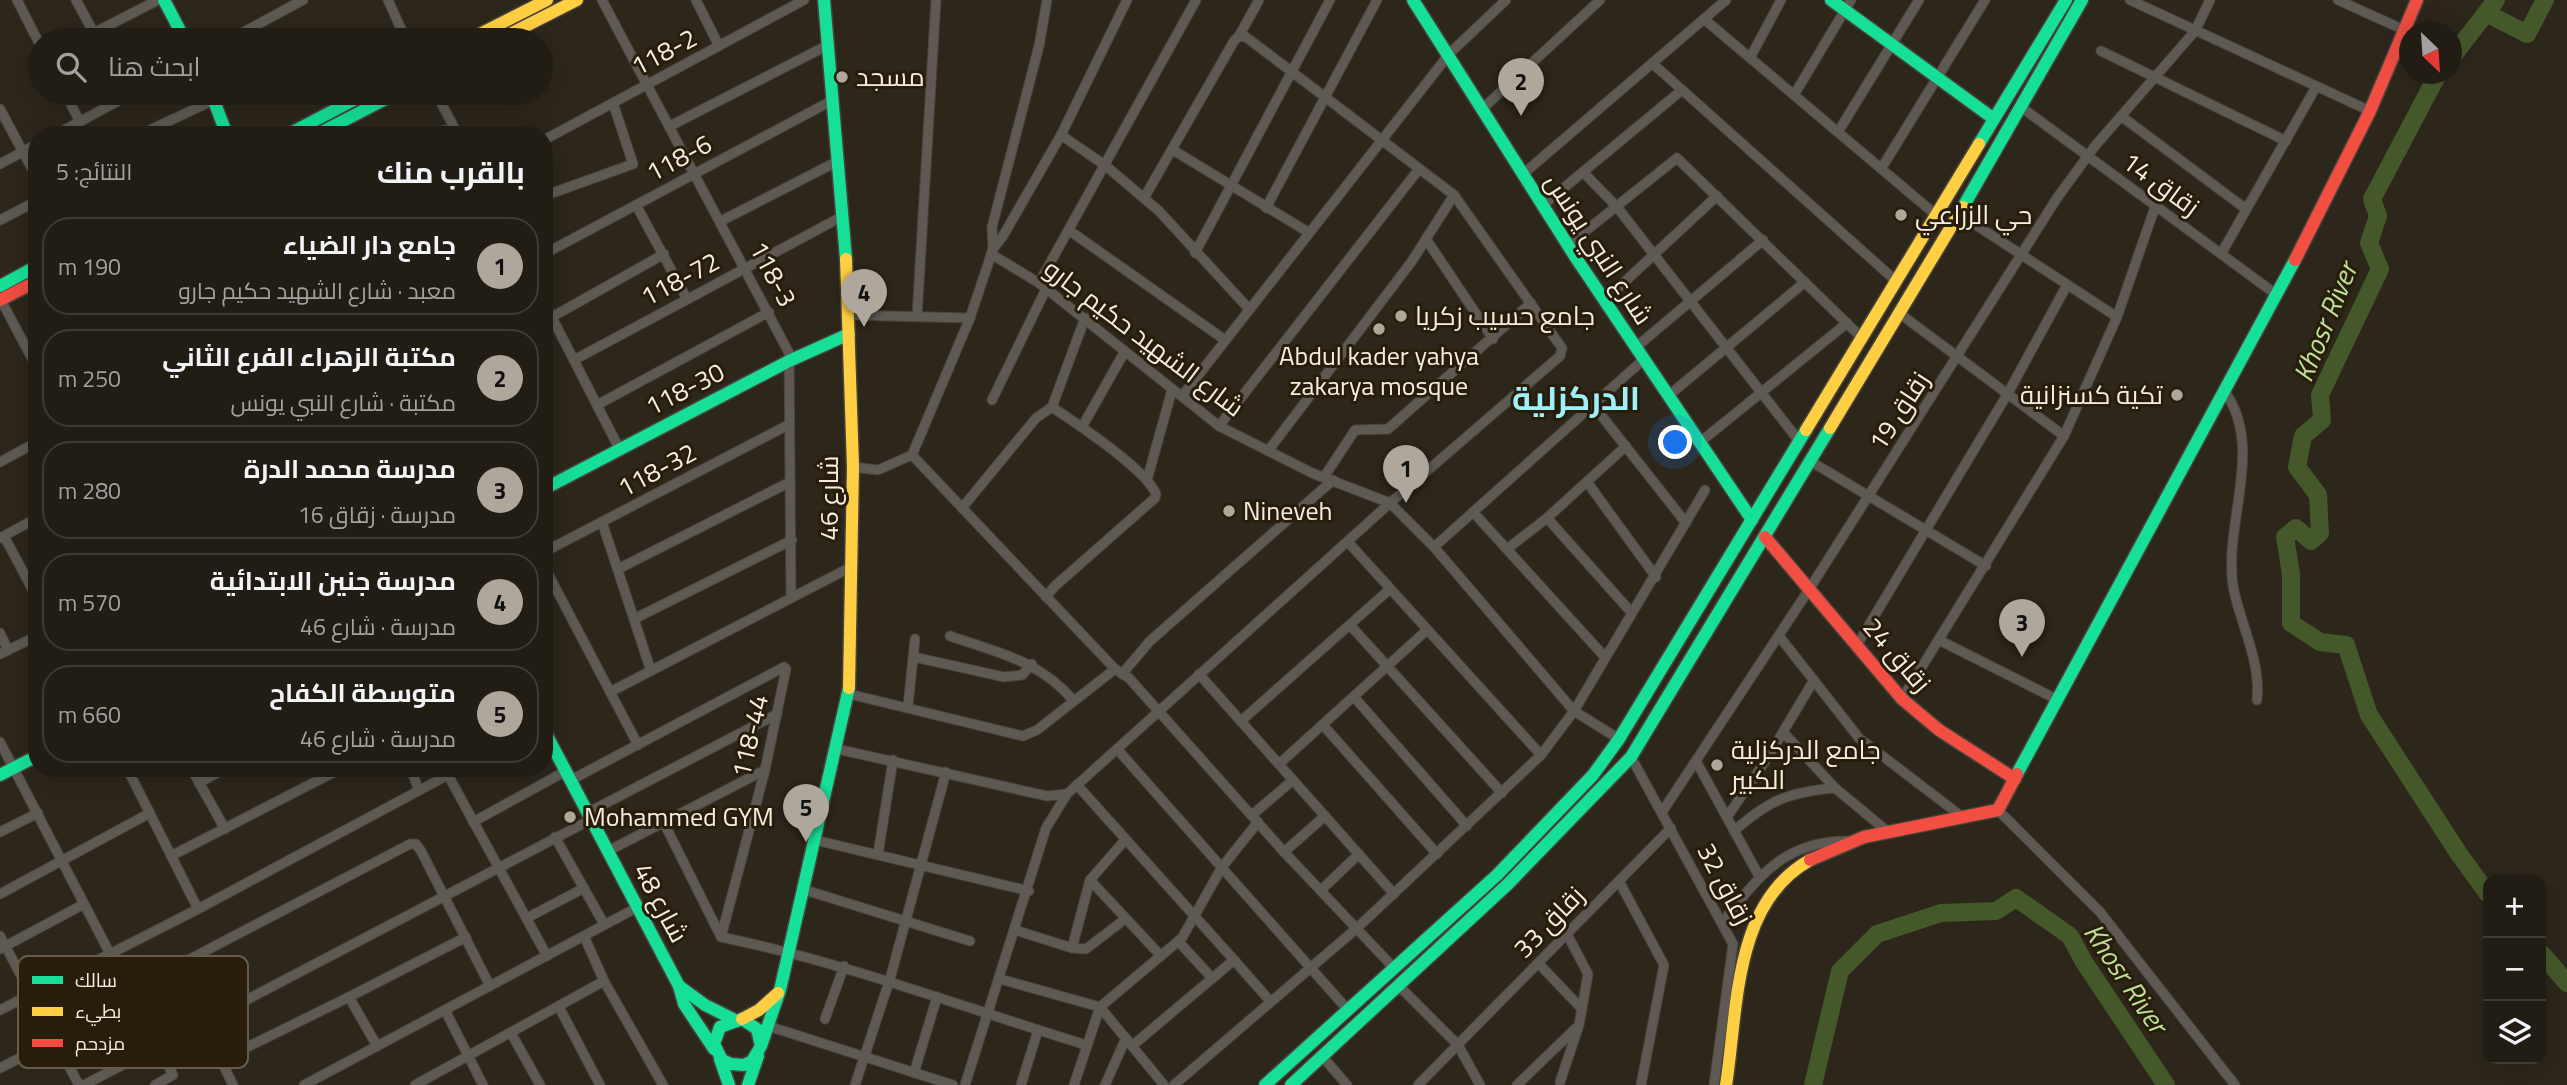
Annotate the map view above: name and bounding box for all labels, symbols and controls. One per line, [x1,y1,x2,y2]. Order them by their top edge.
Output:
street label: 118-2 [624,18,704,85]
north arrow [2399,21,2462,84]
search box [28,28,553,105]
text: ابحث هنا [108,47,201,86]
icon: search [52,48,90,86]
place label: مسجد [856,57,925,96]
pin: 2 [1498,58,1544,116]
marker: مسجد [834,69,850,85]
street label: 118-6 [639,124,719,191]
street label: زقاق 14 [2114,142,2208,225]
text: بالقرب منك [377,149,525,195]
text: النتائج: 5 [56,154,132,189]
street label: شارع النبي يونس [1534,165,1663,333]
place label: حي الزراعي [1915,195,2032,236]
marker: حي الزراعي [1893,207,1909,223]
text: جامع دار الضياء [283,225,456,264]
street label: 118-3 [740,234,807,314]
street label: 118-72 [633,242,726,316]
text: 190 m [58,249,121,284]
text: 1 [494,249,506,284]
street label: شارع الشهيد حكيم جارو [1036,249,1253,426]
water label: Khosr River [2281,253,2369,388]
pin: 4 [841,269,887,327]
text: معبد · شارع الشهيد حكيم جارو [178,273,456,308]
place label: جامع حسيب زكريا [1415,296,1595,335]
marker: جامع حسيب زكريا [1393,308,1409,324]
marker: Abdul kader yahya zakarya mosque [1371,321,1387,337]
place label: Abdul kader yahya zakarya mosque [1279,336,1479,405]
text: مكتبة الزهراء الفرع الثاني [162,337,456,376]
street label: 118-30 [638,352,731,425]
text: 250 m [58,361,121,396]
text: 2 [494,361,506,396]
street label: زقاق 19 [1858,363,1939,458]
district label: الدركزلية [1512,373,1640,423]
place label: تكية كسنزانية [2020,375,2163,414]
text: مكتبة · شارع النبي يونس [230,385,456,420]
marker: تكية كسنزانية [2169,387,2185,403]
your location [1658,425,1692,459]
street label: 118-32 [610,433,703,507]
pin: 1 [1383,445,1429,503]
text: مدرسة محمد الدرة [244,449,456,488]
street label: شارع 46 [809,455,848,541]
text: 280 m [58,473,121,508]
text: 3 [494,473,506,508]
place label: Nineveh [1243,491,1333,530]
text: مدرسة · زقاق 16 [298,497,456,532]
marker: Nineveh [1221,503,1237,519]
text: مدرسة جنين الابتدائية [210,561,456,600]
text: 570 m [58,585,121,620]
text: 4 [494,585,506,620]
pin: 3 [1999,599,2045,657]
text: مدرسة · شارع 46 [300,609,456,644]
street label: زقاق 24 [1854,609,1941,701]
text: متوسطة الكفاح [269,673,456,712]
street label: 118-44 [721,690,778,781]
text: 660 m [58,697,121,732]
text: 5 [494,697,506,732]
text: مدرسة · شارع 46 [300,721,456,756]
place label: جامع الدركزلية الكبير [1729,730,1881,799]
marker: جامع الدركزلية الكبير [1709,757,1725,773]
pin: 5 [783,784,829,842]
place label: Mohammed GYM [584,797,774,836]
marker: Mohammed GYM [562,809,578,825]
street label: زقاق 32 [1688,836,1763,932]
street label: شارع 48 [624,856,699,950]
map controls [2483,875,2546,1064]
button: + [2483,875,2546,938]
street label: زقاق 33 [1504,877,1593,967]
water label: Khosr River [2074,914,2181,1044]
button: − [2483,938,2546,1001]
legend [18,956,248,1068]
text: سالك [75,965,117,994]
text: بطيء [75,996,121,1026]
button: layers [2483,1001,2546,1064]
text: مزدحم [75,1028,125,1057]

